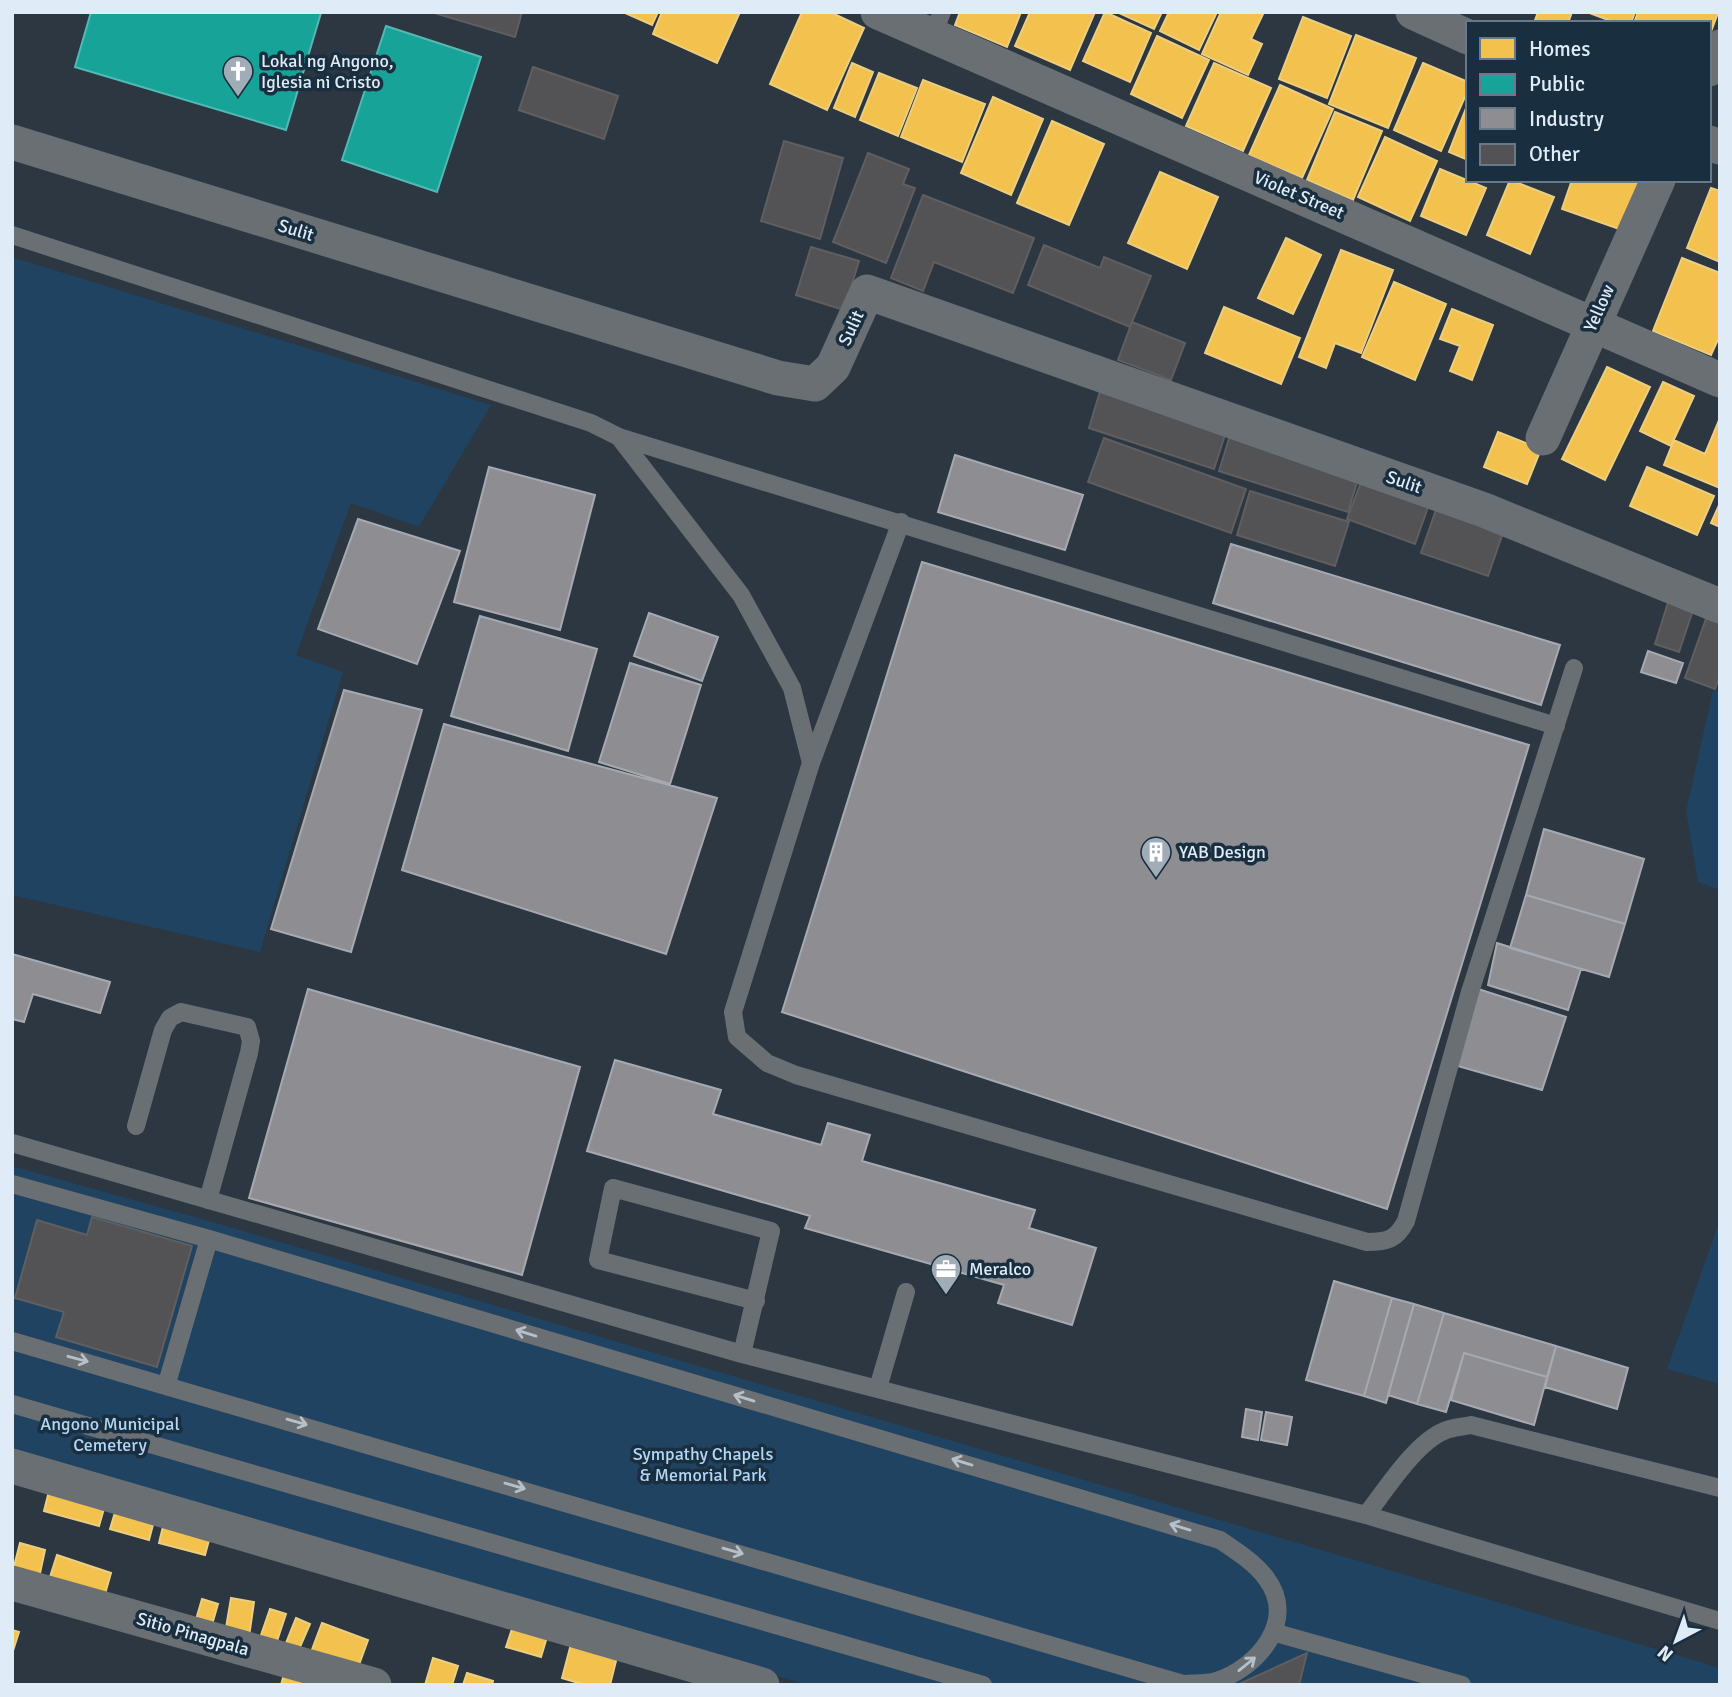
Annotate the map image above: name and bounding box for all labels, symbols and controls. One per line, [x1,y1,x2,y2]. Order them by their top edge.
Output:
legend [1466,21,1711,182]
text: Homes [1529,36,1591,62]
place label: Lokal ng Angono, Iglesia ni Cristo [261,50,394,93]
church icon: Lokal ng Angono, Iglesia ni Cristo [221,54,255,98]
text: Public [1529,71,1585,97]
text: Industry [1529,106,1604,132]
text: Other [1529,141,1580,167]
street label: Violet Street [1251,166,1347,224]
street label: Sulit [276,214,316,246]
street label: Yellow [1579,281,1619,335]
street label: Sulit [833,307,869,349]
street label: Sulit [1383,466,1425,498]
building icon: YAB Design [1139,835,1173,879]
place label: YAB Design [1179,841,1266,863]
office icon: Meralco [929,1252,963,1296]
place label: Meralco [969,1258,1031,1280]
one-way arrow [515,1326,538,1339]
one-way arrow [67,1353,89,1366]
one-way arrow [734,1390,756,1403]
park label: Angono Municipal Cemetery [40,1413,180,1456]
one-way arrow [285,1416,307,1429]
park label: Sympathy Chapels & Memorial Park [633,1443,773,1486]
one-way arrow [952,1455,974,1468]
one-way arrow [504,1481,526,1494]
one-way arrow [1170,1520,1192,1533]
one-way arrow [722,1545,744,1558]
north arrow [1641,1606,1711,1676]
street label: Sitio Pinagpala [134,1607,252,1661]
text: N [1653,1640,1678,1666]
one-way arrow [1237,1656,1255,1672]

